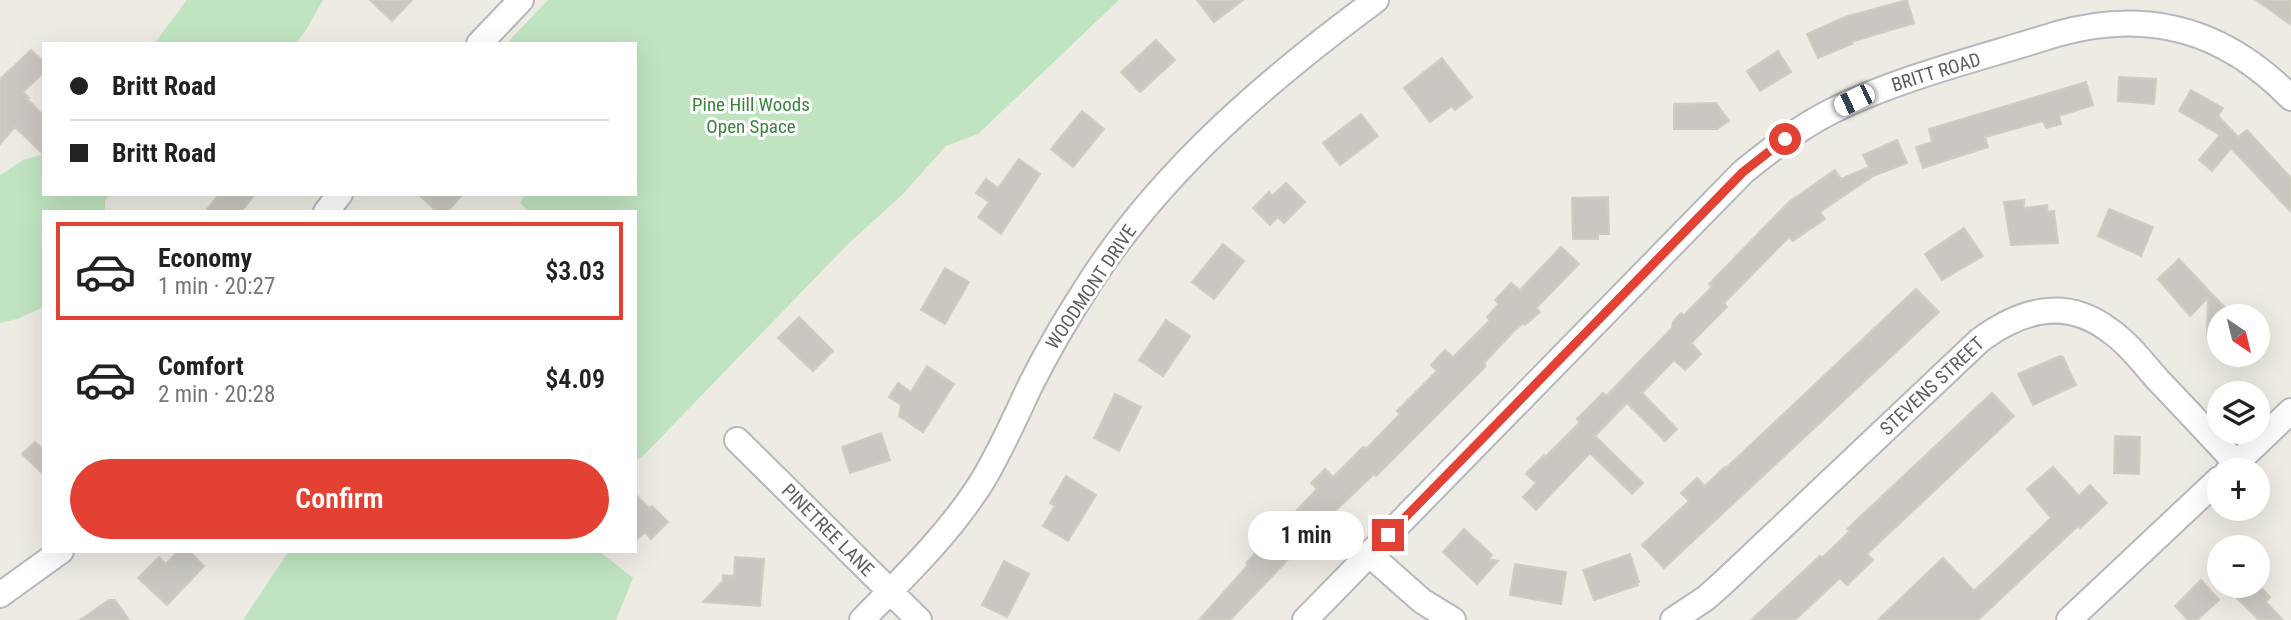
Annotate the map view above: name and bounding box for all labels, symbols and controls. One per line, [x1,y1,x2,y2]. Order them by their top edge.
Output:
street label: BRITT ROAD [1889,48,1983,96]
text: Britt Road [112,71,216,101]
car [1831,81,1878,119]
park label: Pine Hill Woods Open Space [692,93,810,138]
route start [1769,123,1801,155]
text: Britt Road [112,138,216,168]
street label: WOODMONT DRIVE [1041,220,1141,354]
icon: car [74,240,137,303]
text: Economy [158,243,252,273]
text: $3.03 [545,256,605,286]
text: 1 min · 20:27 [158,273,275,300]
north arrow [2207,304,2270,368]
map controls [2207,304,2270,598]
street label: STEVENS STREET [1875,332,1989,440]
icon: car [74,348,137,411]
text: Comfort [158,351,244,381]
text: $4.09 [545,364,605,394]
text: 2 min · 20:28 [158,381,275,408]
button: layers [2207,381,2270,444]
button: + [2207,458,2270,521]
button: Confirm [70,459,609,539]
street label: PINETREE LANE [777,479,879,581]
callout: 1 min [1248,510,1364,560]
route end [1372,519,1404,551]
text: 1 min [1281,522,1331,549]
button: − [2207,535,2270,598]

